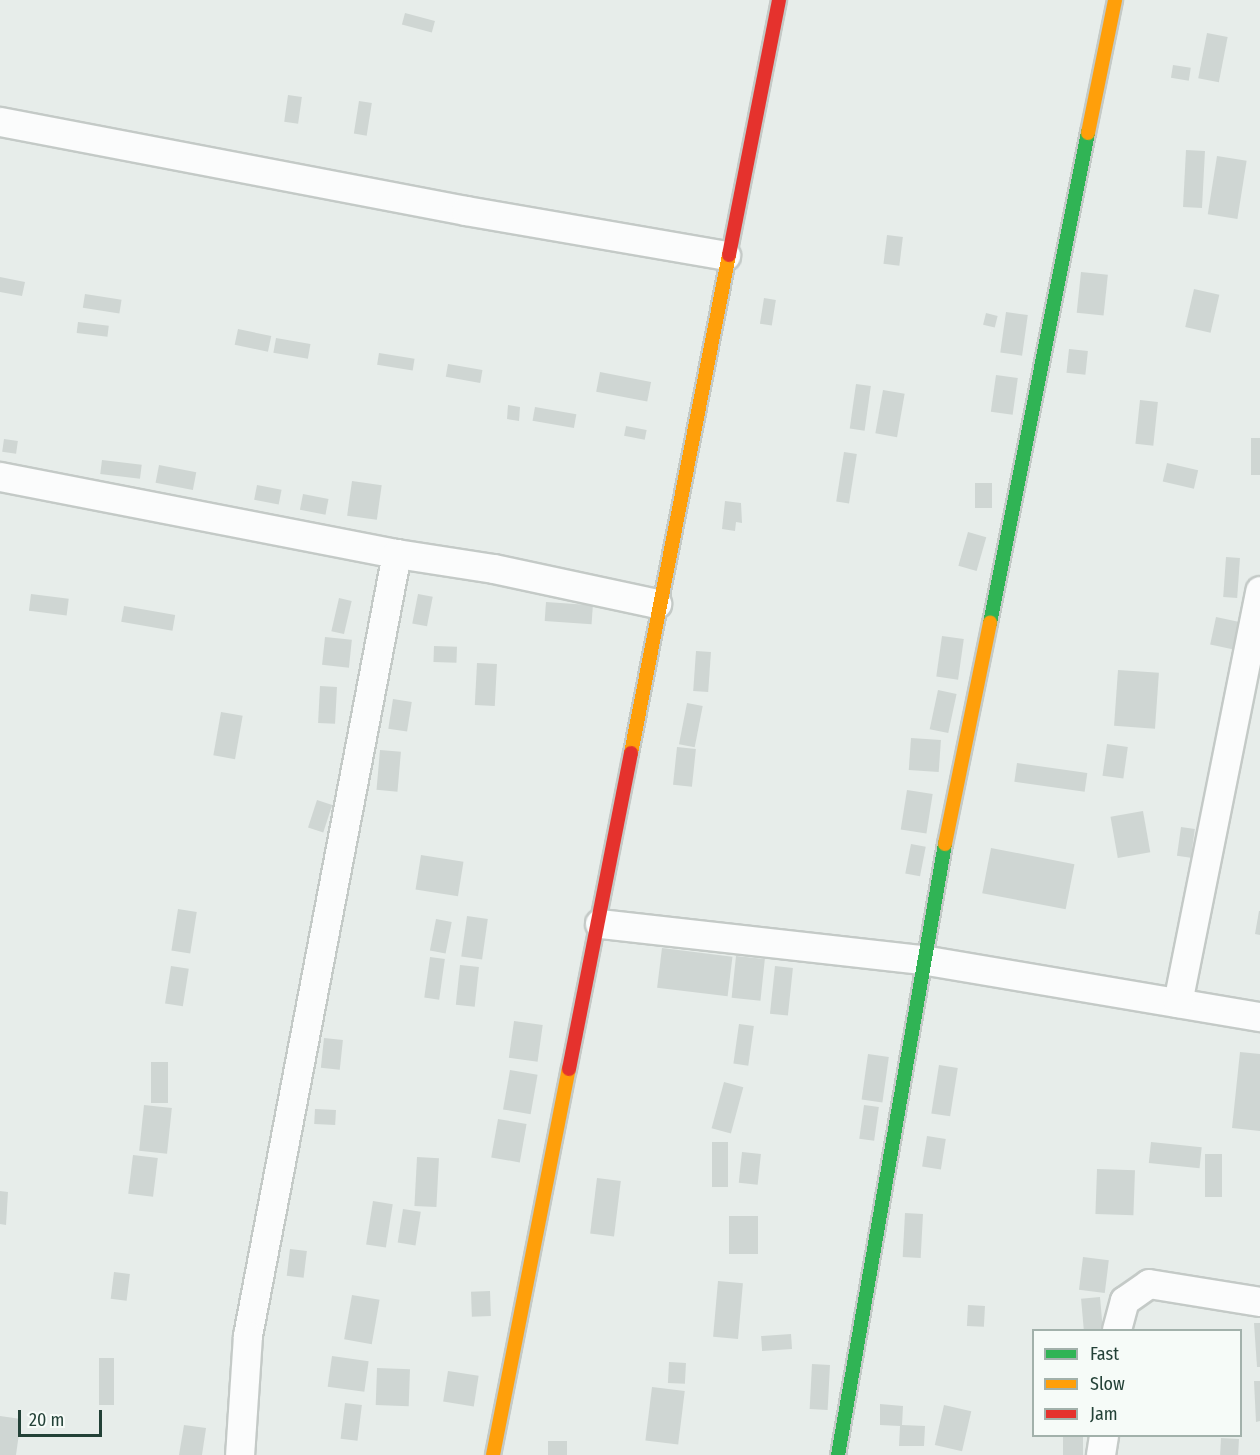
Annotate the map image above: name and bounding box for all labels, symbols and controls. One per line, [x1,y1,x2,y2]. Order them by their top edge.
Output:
legend [1032,1329,1242,1437]
text: Fast [1090,1343,1119,1365]
text: Slow [1090,1373,1125,1395]
scale bar [21,1398,105,1436]
text: Jam [1090,1403,1118,1425]
text: 20 m [29,1409,64,1431]

